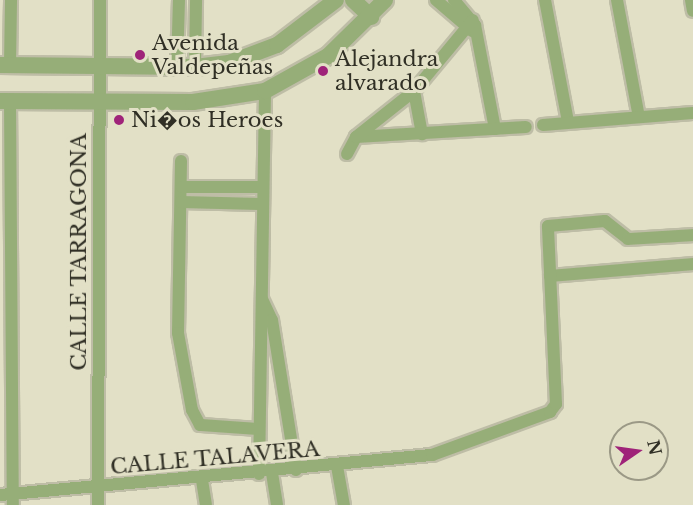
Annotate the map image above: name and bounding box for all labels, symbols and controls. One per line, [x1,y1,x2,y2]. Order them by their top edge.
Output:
place label: Avenida Valdepeñas [152,30,273,80]
place label: Alejandra alvarado [335,46,438,96]
marker: Avenida Valdepeñas [133,48,147,62]
marker: Alejandra alvarado [316,64,330,78]
place label: Ni�os Heroes [131,107,283,133]
marker: Ni�os Heroes [112,113,126,127]
street label: CALLE TARRAGONA [66,133,92,371]
north arrow [609,421,669,481]
street label: CALLE TALAVERA [109,436,321,480]
text: N [643,438,666,457]

